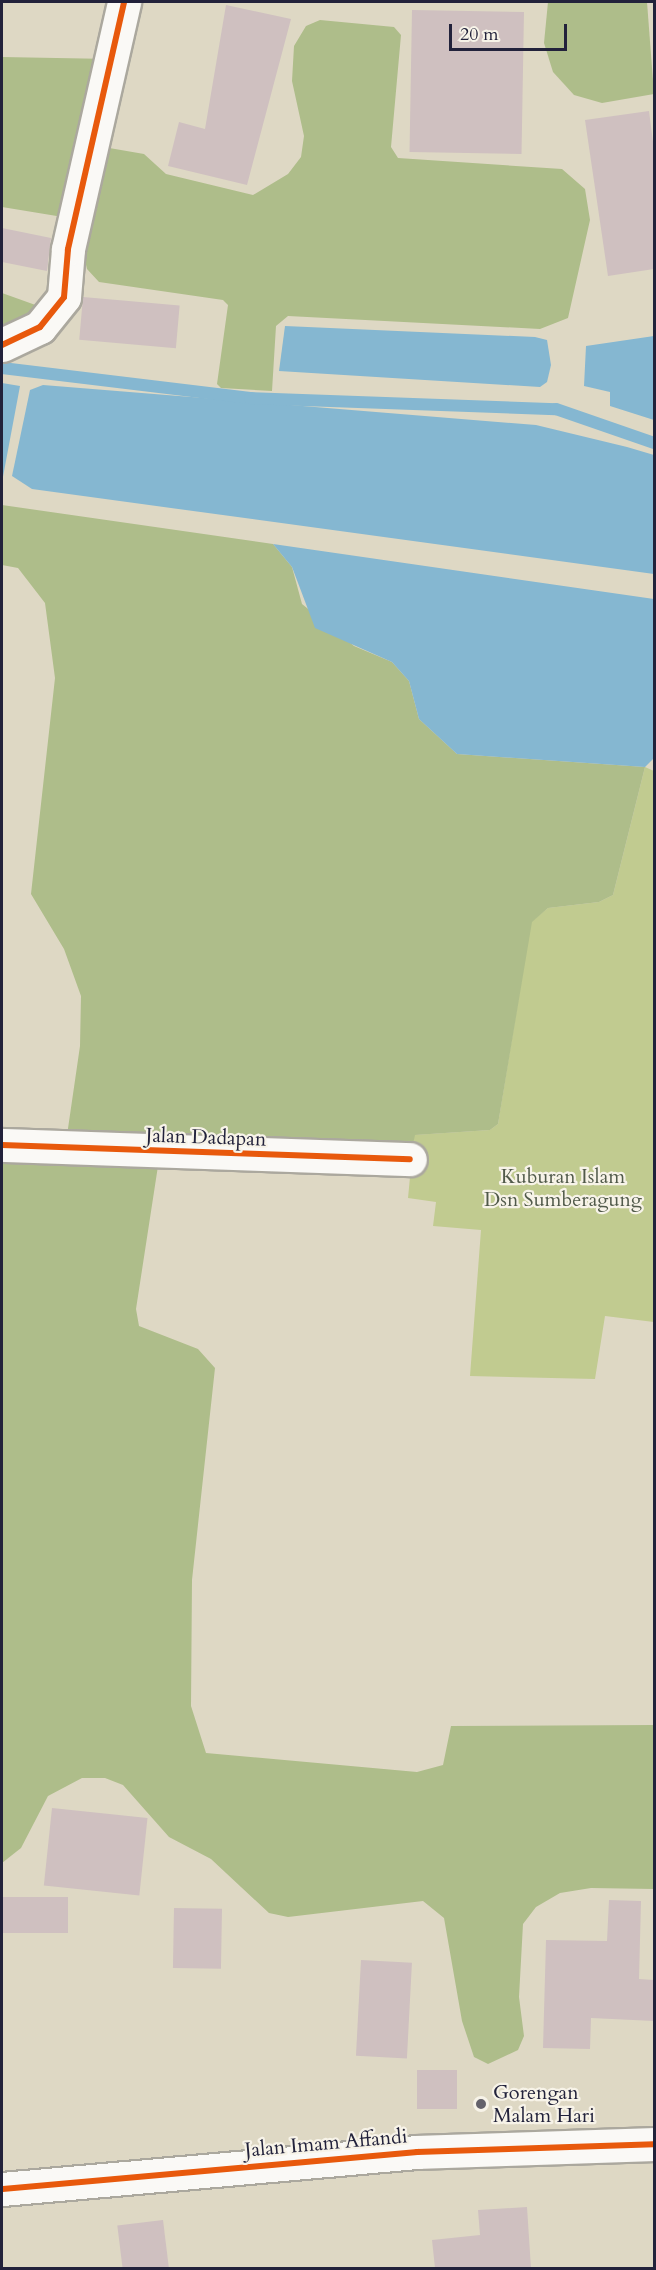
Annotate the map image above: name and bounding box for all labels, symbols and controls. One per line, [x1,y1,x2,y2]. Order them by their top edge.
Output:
scale bar [452,12,570,50]
text: 20 m [460,22,499,47]
street label: Jalan Dadapan [145,1123,267,1151]
park label: Kuburan Islam Dsn Sumberagung [484,1165,642,1212]
place label: Gorengan Malam Hari [493,2080,595,2127]
marker: Gorengan Malam Hari [474,2097,488,2111]
street label: Jalan Imam Affandi [244,2124,408,2162]

